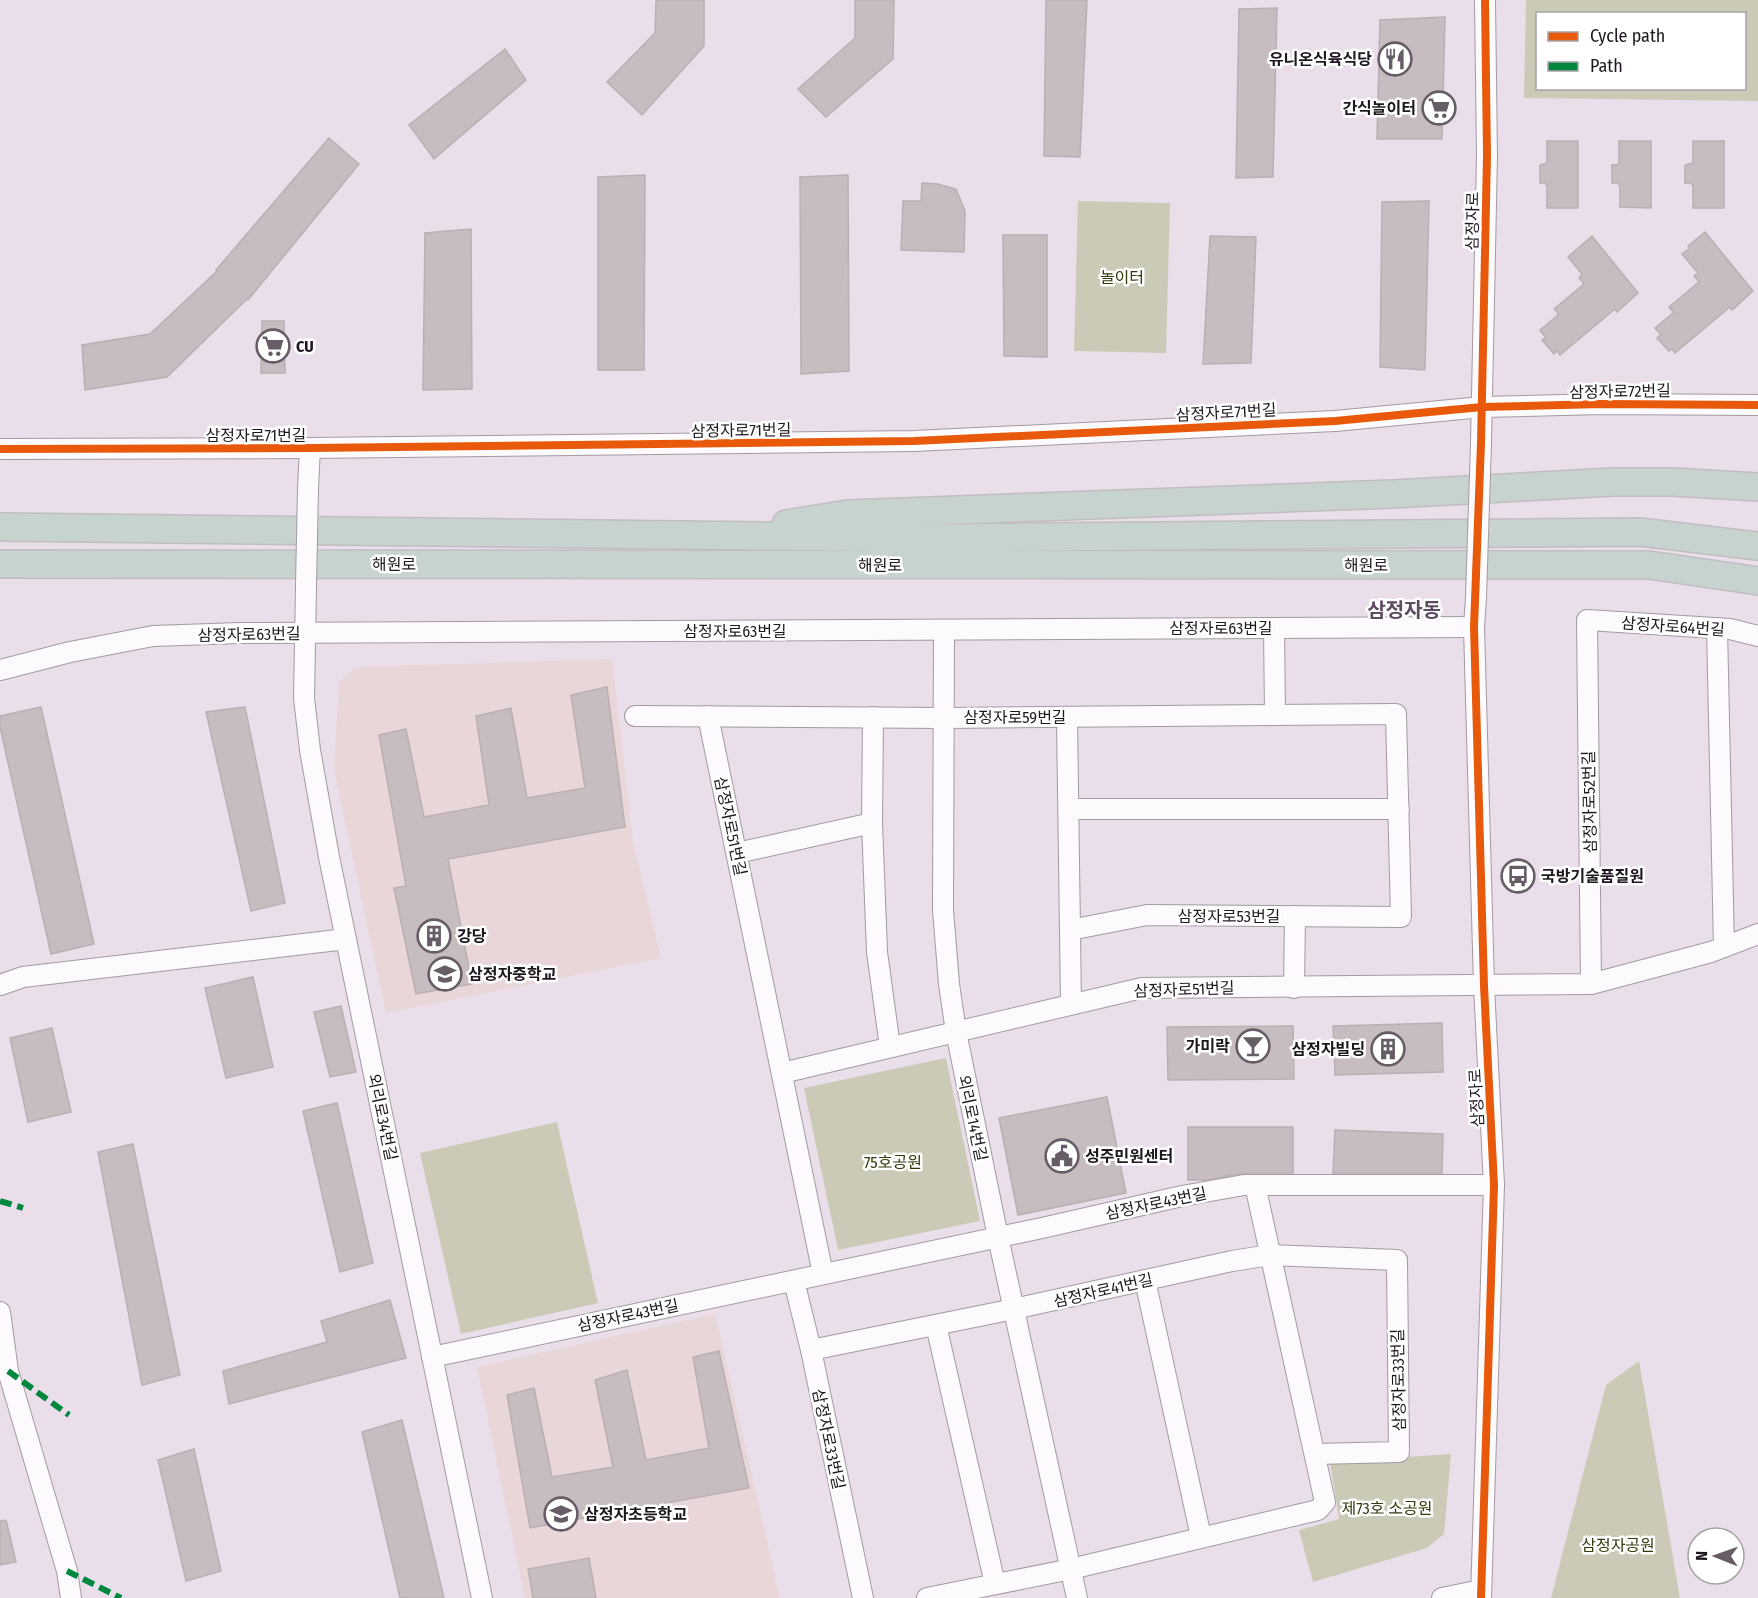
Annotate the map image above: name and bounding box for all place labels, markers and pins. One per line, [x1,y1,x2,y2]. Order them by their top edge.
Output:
restaurant icon: 유니온식육식당 [1377,41,1413,77]
place label: 유니온식육식당 [1269,50,1372,69]
supermarket icon: 간식놀이터 [1421,90,1457,126]
place label: 간식놀이터 [1342,99,1416,118]
supermarket icon: CU [255,328,291,364]
place label: CU [296,337,314,356]
bus stop icon: 국방기술품질원 [1500,858,1536,894]
place label: 국방기술품질원 [1541,867,1644,886]
building icon: 강당 [416,918,452,954]
place label: 강당 [457,927,487,946]
school or university icon: 삼정자중학교 [427,956,463,992]
place label: 삼정자중학교 [468,965,557,984]
bar icon: 가미락 [1235,1028,1271,1064]
building icon: 삼정자빌딩 [1370,1031,1406,1067]
place label: 가미락 [1186,1037,1230,1056]
place label: 삼정자빌딩 [1291,1040,1365,1059]
public building icon: 성주민원센터 [1044,1138,1080,1174]
place label: 성주민원센터 [1085,1147,1173,1166]
school or university icon: 삼정자초등학교 [543,1496,579,1532]
place label: 삼정자초등학교 [584,1505,687,1524]

